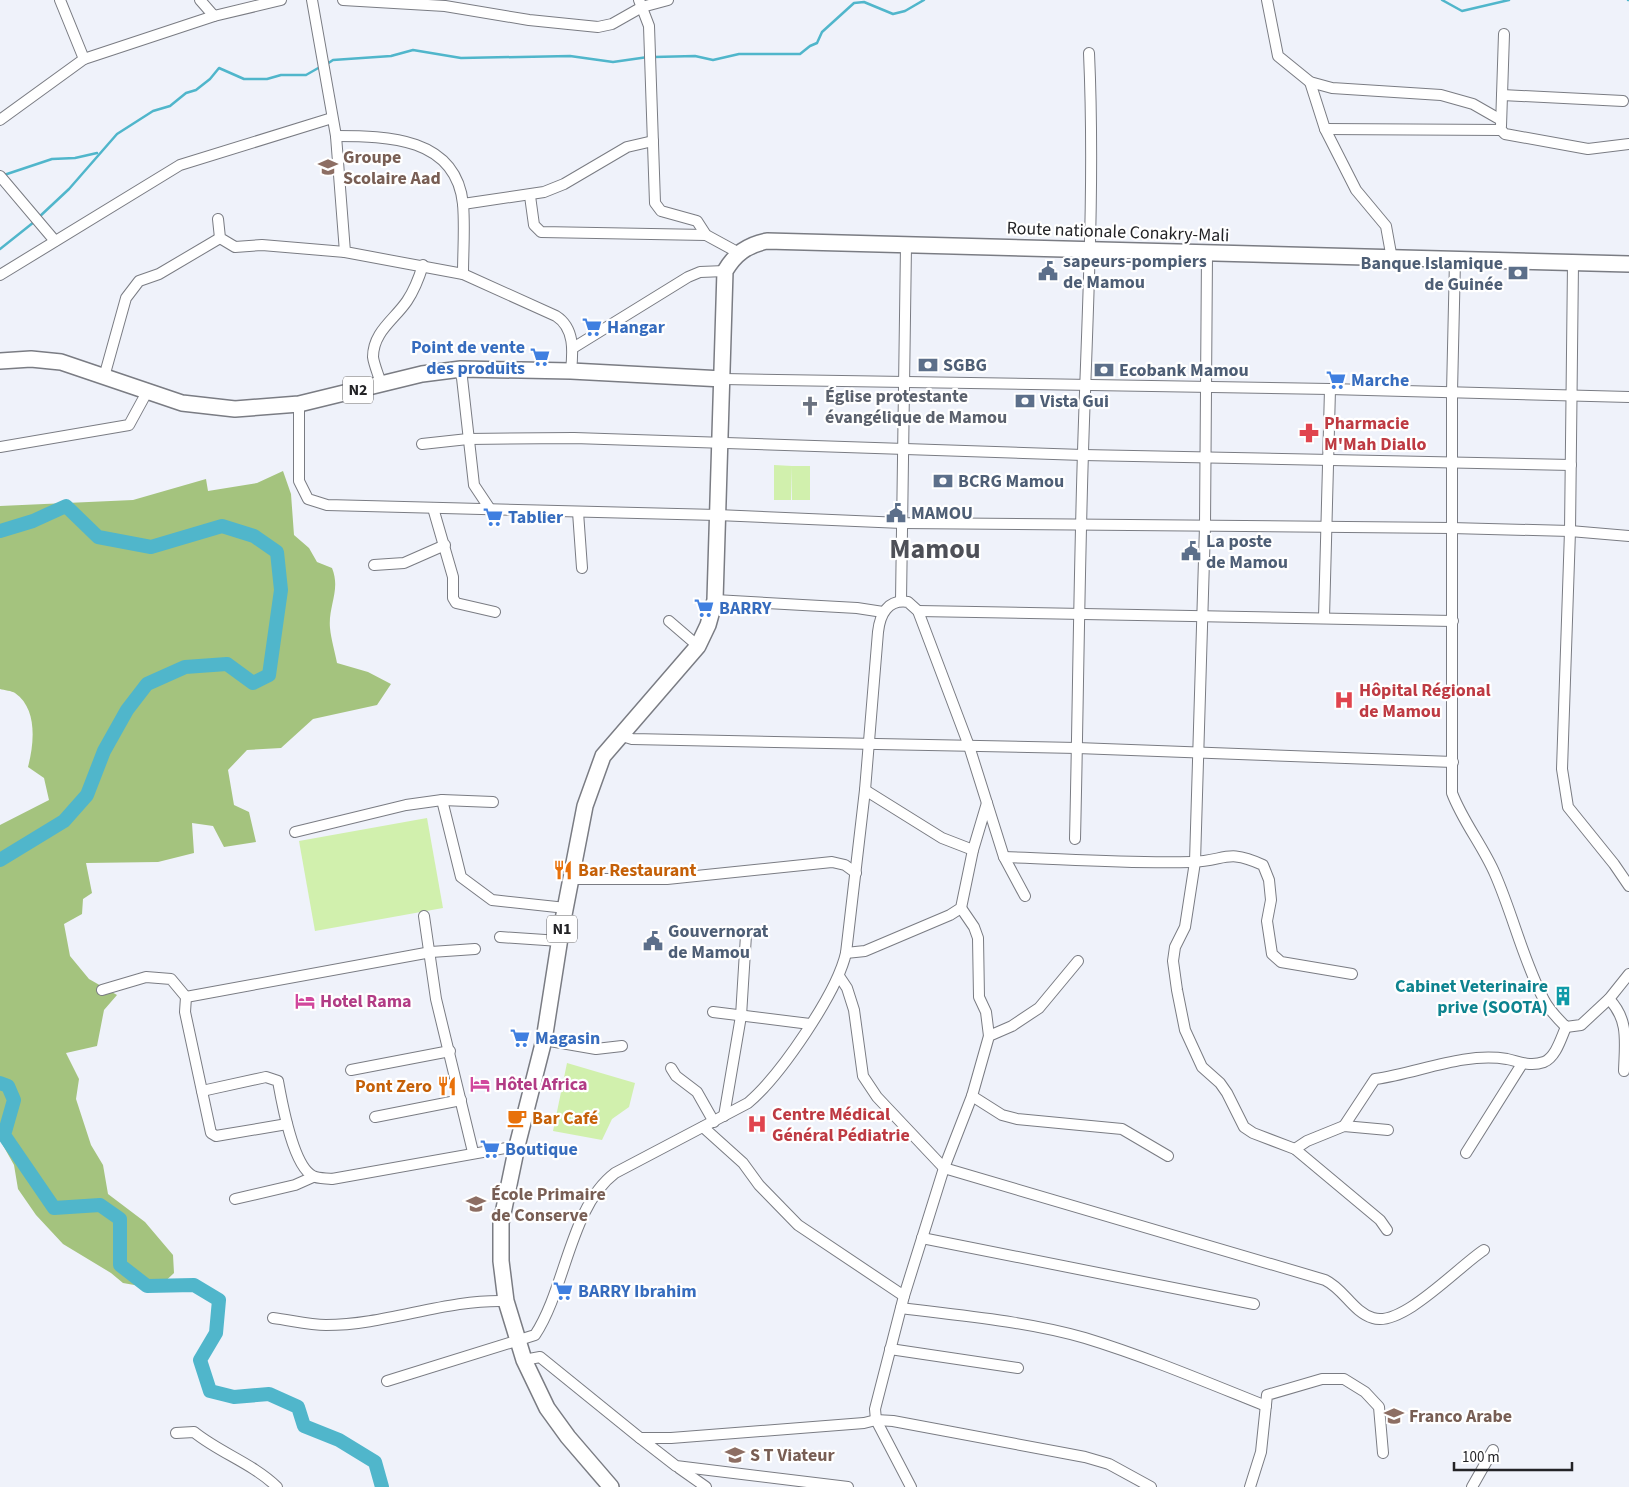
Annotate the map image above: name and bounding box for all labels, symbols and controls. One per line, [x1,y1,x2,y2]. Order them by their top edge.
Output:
place label: Groupe Scolaire Aad [343,145,441,191]
school or university icon: Groupe Scolaire Aad [317,156,339,178]
street label: Route nationale Conakry-Mali [1006,216,1230,248]
place label: sapeurs-pompiers de Mamou [1063,249,1207,295]
place label: Banque Islamique de Guinée [1361,251,1503,297]
public building icon: sapeurs-pompiers de Mamou [1037,260,1059,282]
bank icon: Banque Islamique de Guinée [1507,262,1529,284]
place label: Hangar [607,315,666,340]
supermarket icon: Hangar [581,316,603,338]
place label: Point de vente des produits [411,335,525,381]
supermarket icon: Point de vente des produits [529,346,551,368]
place label: SGBG [943,353,987,378]
bank icon: SGBG [917,354,939,376]
place label: Ecobank Mamou [1119,358,1249,383]
bank icon: Ecobank Mamou [1093,359,1115,381]
place label: Marche [1351,368,1409,393]
supermarket icon: Marche [1325,369,1347,391]
road number: N2 [343,376,373,404]
place label: Église protestante évangélique de Mamou [825,384,1007,430]
place label: Vista Gui [1039,389,1109,414]
bank icon: Vista Gui [1014,390,1036,412]
church icon: Église protestante évangélique de Mamou [799,395,821,417]
place label: Pharmacie M'Mah Diallo [1324,411,1426,457]
pharmacy icon: Pharmacie M'Mah Diallo [1298,422,1320,444]
place label: BCRG Mamou [958,469,1064,494]
bank icon: BCRG Mamou [932,470,954,492]
place label: MAMOU [911,501,973,526]
public building icon: MAMOU [885,502,907,524]
place label: Tablier [508,505,564,530]
supermarket icon: Tablier [482,506,504,528]
district label: Mamou [889,529,981,569]
place label: La poste de Mamou [1206,529,1288,575]
public building icon: La poste de Mamou [1180,540,1202,562]
place label: BARRY [719,596,772,621]
supermarket icon: BARRY [693,597,715,619]
place label: Hôpital Régional de Mamou [1359,678,1491,724]
hospital icon: Hôpital Régional de Mamou [1333,689,1355,711]
place label: Bar Restaurant [578,858,697,883]
restaurant icon: Bar Restaurant [552,859,574,881]
road number: N1 [547,916,577,942]
place label: Gouvernorat de Mamou [668,919,769,965]
public building icon: Gouvernorat de Mamou [642,930,664,952]
place label: Cabinet Veterinaire prive (SOOTA) [1395,974,1548,1020]
building icon: Cabinet Veterinaire prive (SOOTA) [1552,985,1574,1007]
place label: Hotel Rama [320,989,412,1014]
hotel icon: Hotel Rama [294,990,316,1012]
place label: Magasin [535,1026,600,1051]
supermarket icon: Magasin [509,1027,531,1049]
place label: Hôtel Africa [495,1072,587,1097]
hotel icon: Hôtel Africa [469,1073,491,1095]
place label: Pont Zero [355,1074,432,1099]
restaurant icon: Pont Zero [436,1075,458,1097]
place label: Centre Médical Général Pédiatrie [772,1102,910,1148]
place label: Bar Café [532,1106,598,1131]
cafe icon: Bar Café [506,1107,528,1129]
hospital icon: Centre Médical Général Pédiatrie [746,1113,768,1135]
place label: Boutique [505,1137,578,1162]
supermarket icon: Boutique [479,1138,501,1160]
place label: École Primaire de Conserve [491,1182,606,1228]
school or university icon: École Primaire de Conserve [465,1193,487,1215]
place label: BARRY Ibrahim [578,1279,697,1304]
supermarket icon: BARRY Ibrahim [552,1280,574,1302]
place label: Franco Arabe [1409,1404,1512,1429]
school or university icon: Franco Arabe [1383,1405,1405,1427]
scale bar [1454,1440,1572,1472]
place label: S T Viateur [750,1443,835,1468]
school or university icon: S T Viateur [724,1444,746,1466]
text: 100 m [1462,1447,1500,1468]

